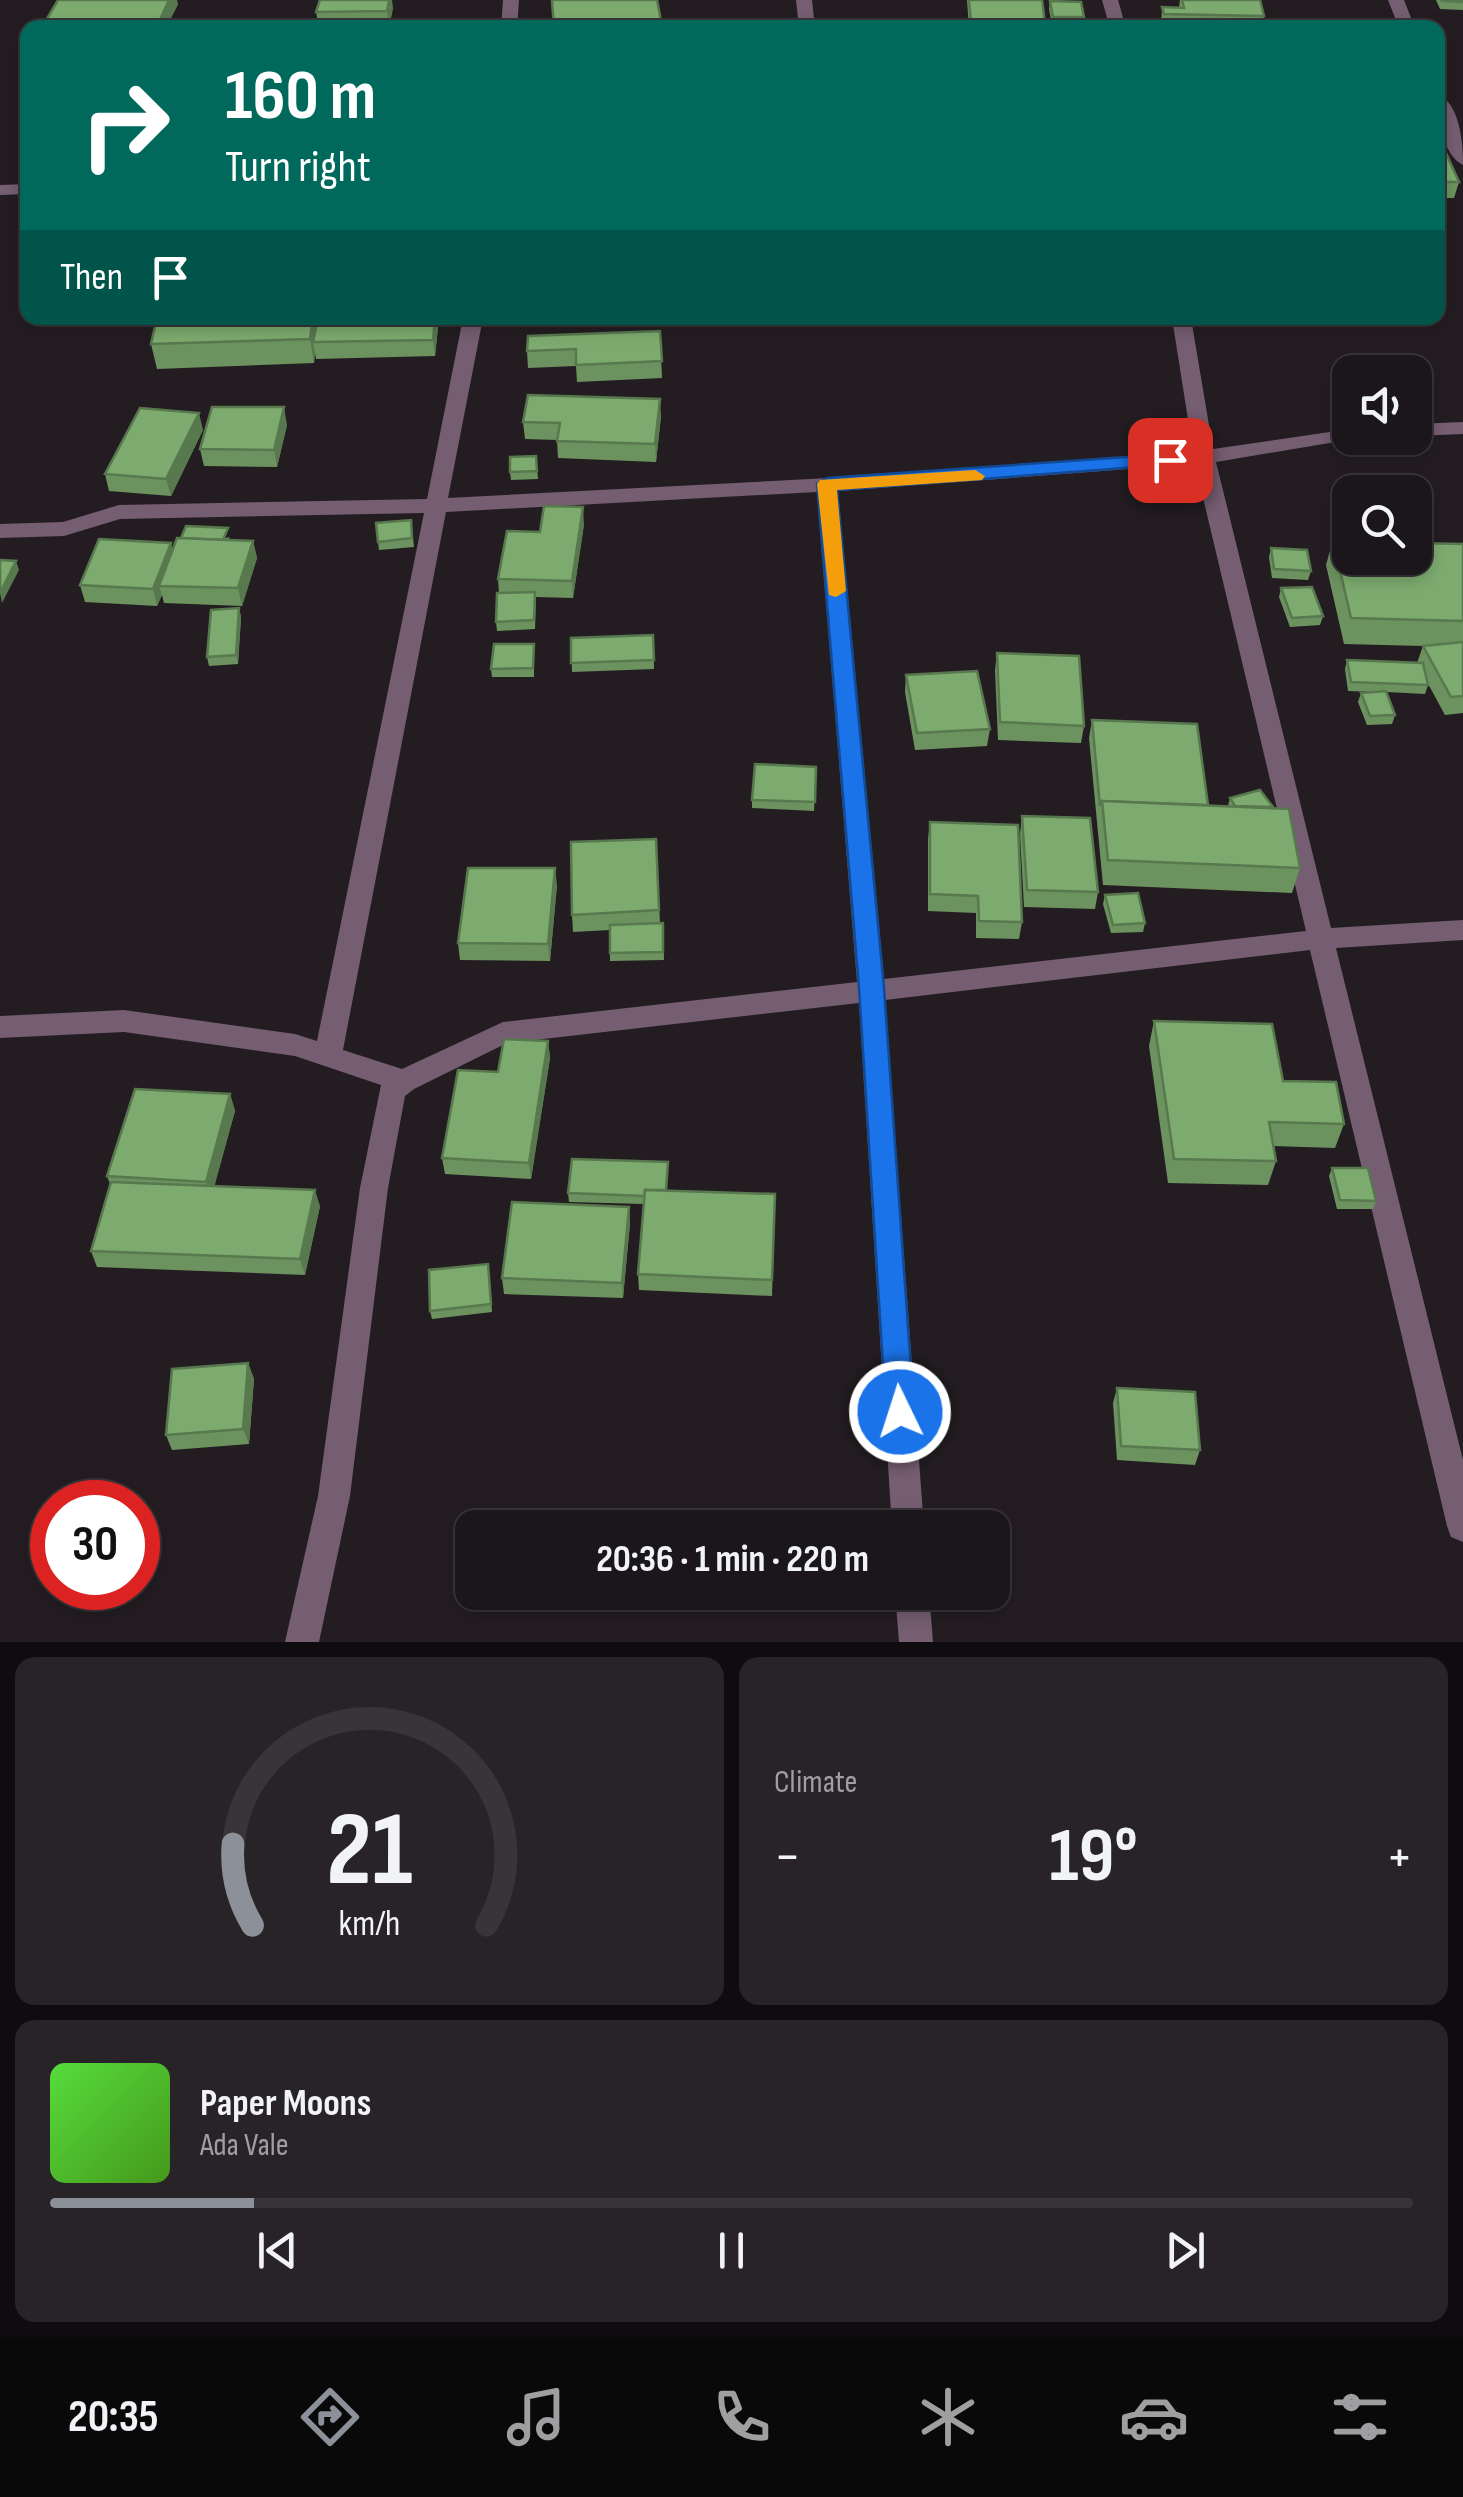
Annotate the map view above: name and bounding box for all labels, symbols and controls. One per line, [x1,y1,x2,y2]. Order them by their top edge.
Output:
text: 160 m [225,55,376,139]
icon: right [60,60,190,190]
text: Turn right [225,140,371,195]
icon: arrive [143,250,198,305]
text: Then [60,255,123,300]
map controls [1332,355,1432,575]
button: sound [1332,355,1432,455]
pin [1128,418,1213,503]
icon: arrive [1143,433,1198,488]
button: search [1332,475,1432,575]
position arrow [848,1360,952,1464]
speed limit sign: 30 [30,1480,160,1610]
text: 20:36 · 1 min · 220 m [596,1537,869,1582]
text: Climate [774,1763,857,1802]
text: 21 [326,1789,413,1914]
text: 19° [1049,1812,1138,1903]
text: − [774,1824,801,1891]
text: + [1386,1824,1413,1891]
text: km/h [339,1903,400,1946]
text: Paper Moons [200,2081,371,2126]
text: Ada Vale [200,2126,289,2165]
icon: previous [250,2223,305,2278]
icon: pause [704,2223,759,2278]
icon: next [1158,2223,1213,2278]
icon: directions [295,2382,365,2452]
icon: music [501,2382,571,2452]
icon: phone [707,2382,777,2452]
icon: climate [913,2382,983,2452]
icon: car [1119,2382,1189,2452]
icon: filters [1325,2382,1395,2452]
text: 20:35 [68,2390,159,2445]

